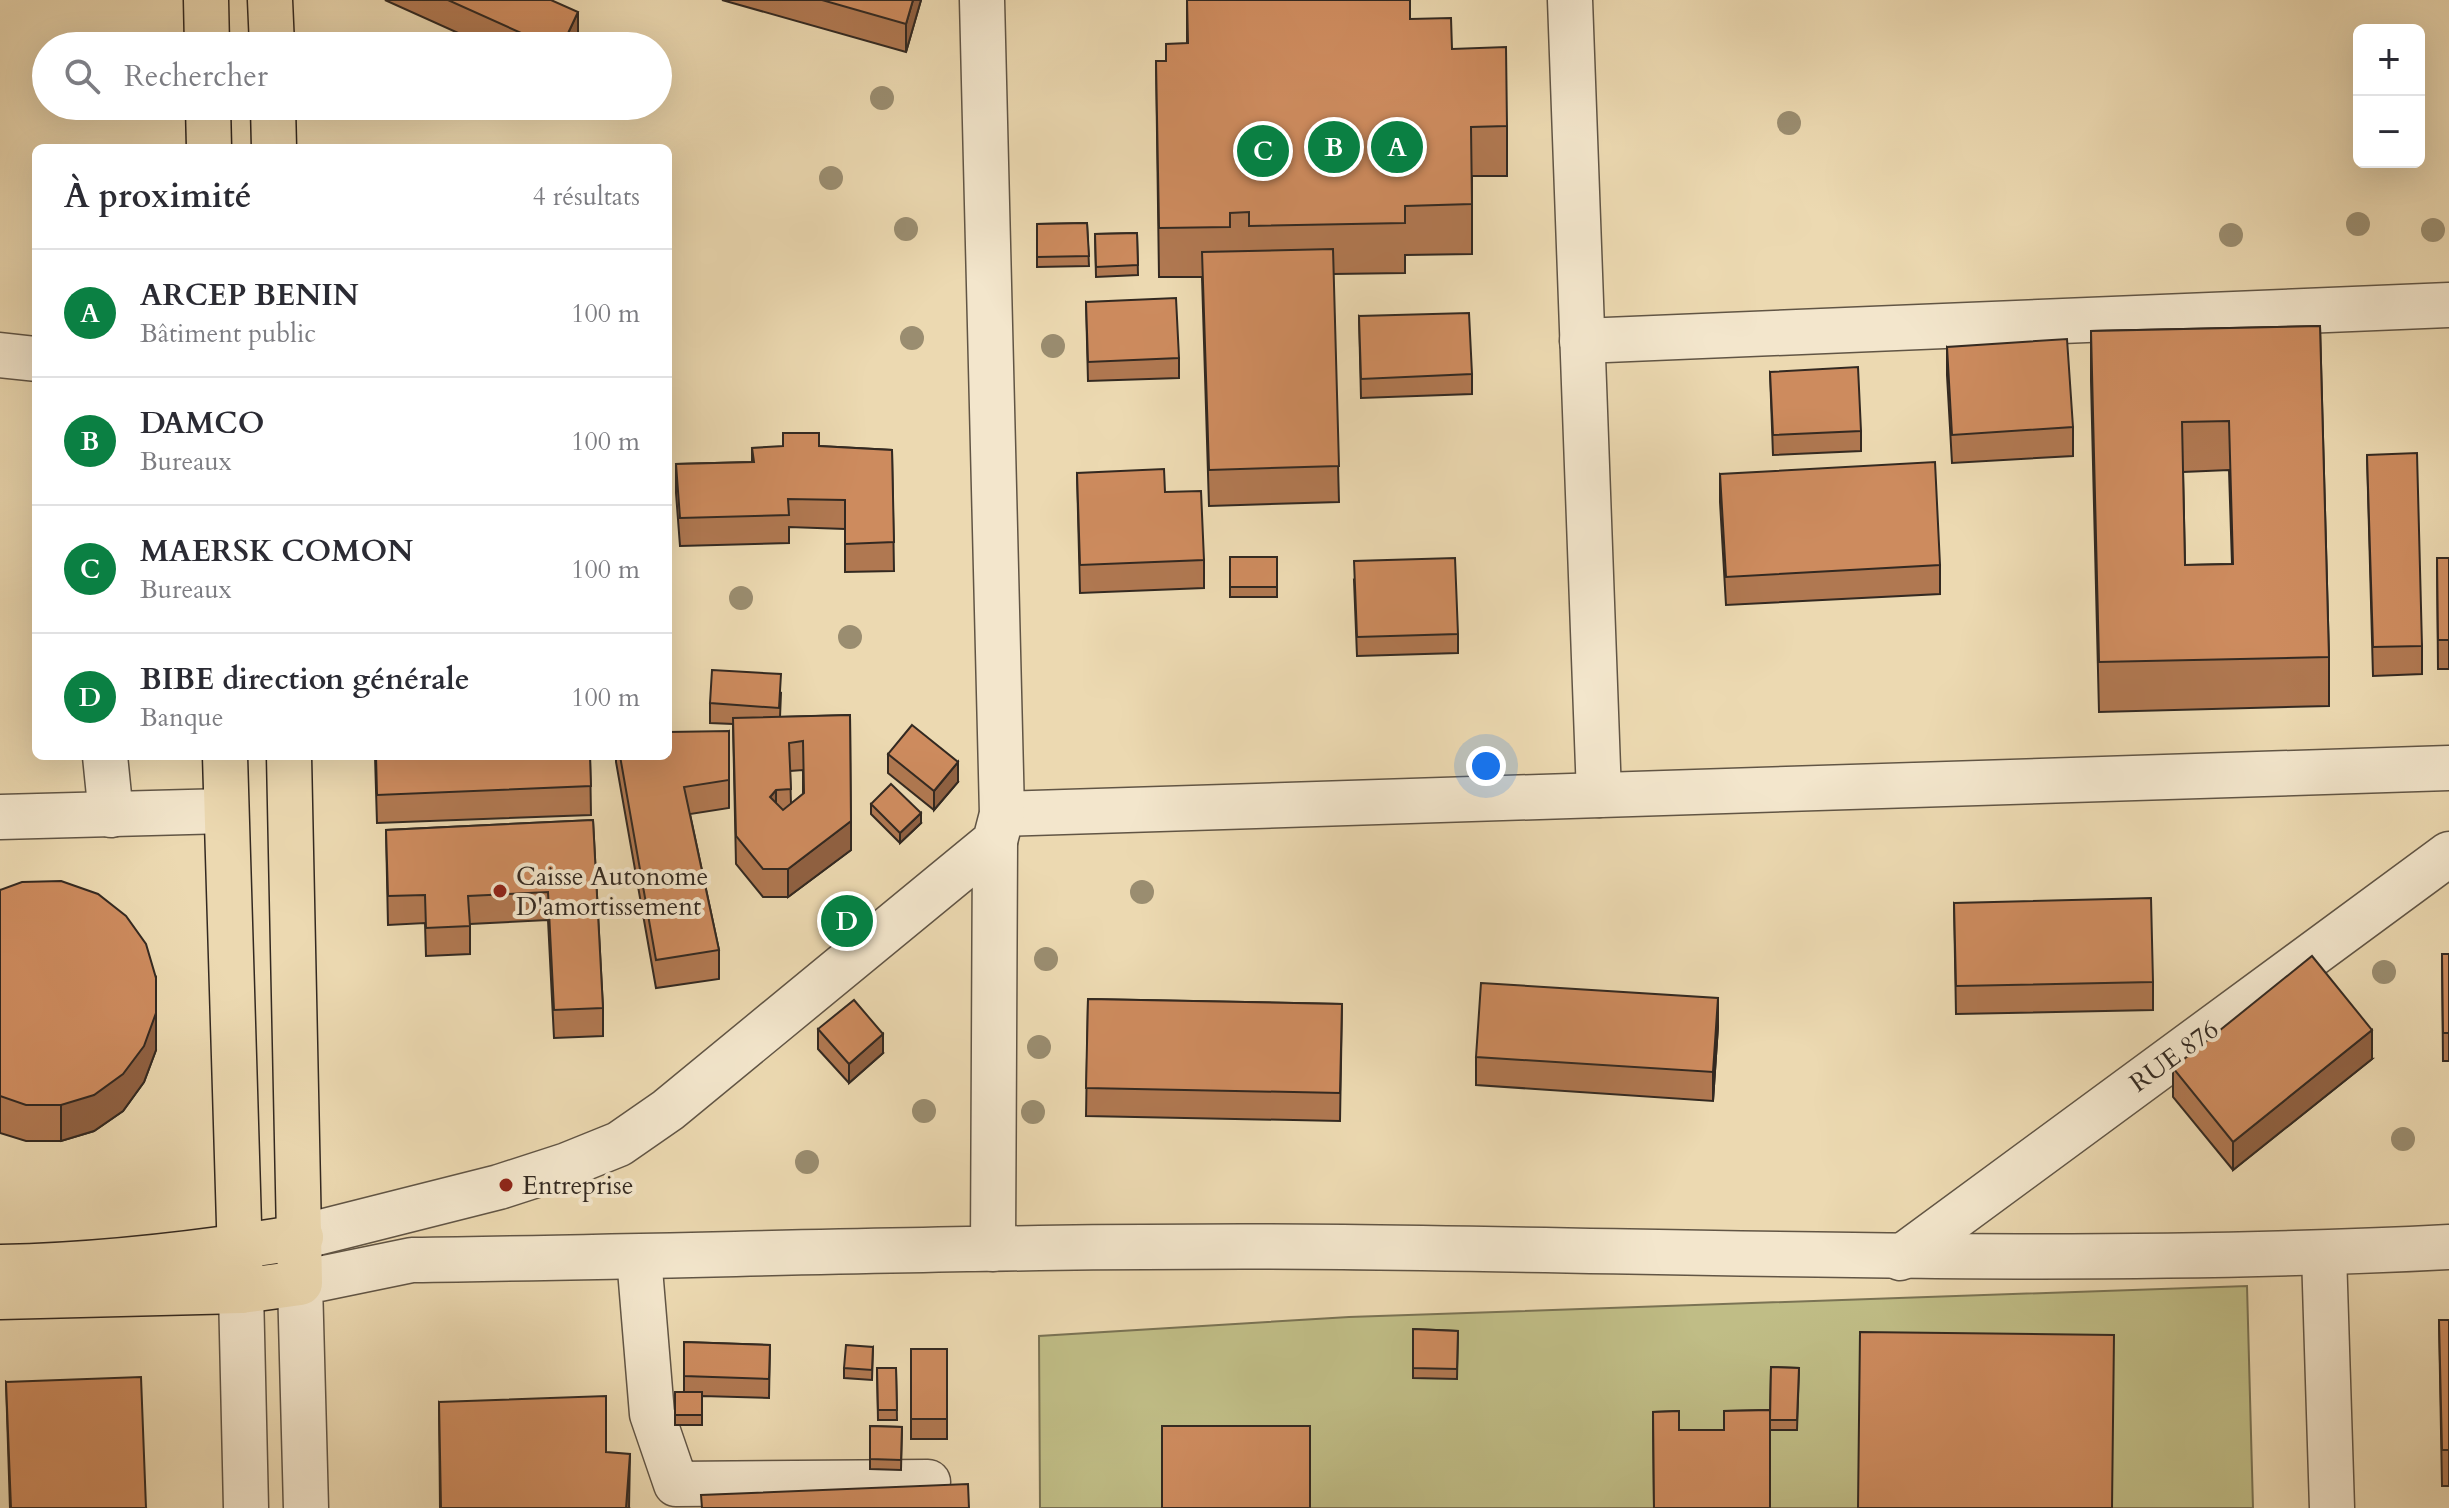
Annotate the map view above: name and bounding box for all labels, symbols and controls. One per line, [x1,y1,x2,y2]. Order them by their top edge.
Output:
map controls [2353,24,2425,168]
button: + [2353,24,2425,96]
search box [32,32,672,120]
icon: search [60,54,104,98]
text: Rechercher [124,56,268,97]
button: − [2353,96,2425,168]
pin: B [1308,117,1360,177]
pin: A [1371,117,1423,177]
pin: C [1237,121,1289,181]
text: À proximité [64,173,251,219]
text: 4 résultats [532,179,640,214]
text: ARCEP BENIN [140,275,359,316]
text: A [80,296,100,331]
text: 100 m [571,296,640,331]
text: Bâtiment public [140,316,316,351]
text: DAMCO [140,403,264,444]
text: B [81,424,99,459]
text: 100 m [571,424,640,459]
text: Bureaux [140,444,232,479]
text: MAERSK COMON [140,531,413,572]
text: C [80,552,100,587]
text: 100 m [571,552,640,587]
text: Bureaux [140,572,232,607]
text: BIBE direction générale [140,659,470,700]
text: D [79,680,101,715]
text: 100 m [571,680,640,715]
text: Banque [140,700,224,735]
your location [1466,746,1506,786]
place label: Caisse Autonome D'amortissement [516,859,708,924]
marker: Caisse Autonome D'amortissement [491,882,509,900]
pin: D [821,891,873,951]
street label: RUE 876 [2122,1012,2226,1100]
place label: Entreprise [522,1168,633,1203]
marker: Entreprise [497,1176,515,1194]

